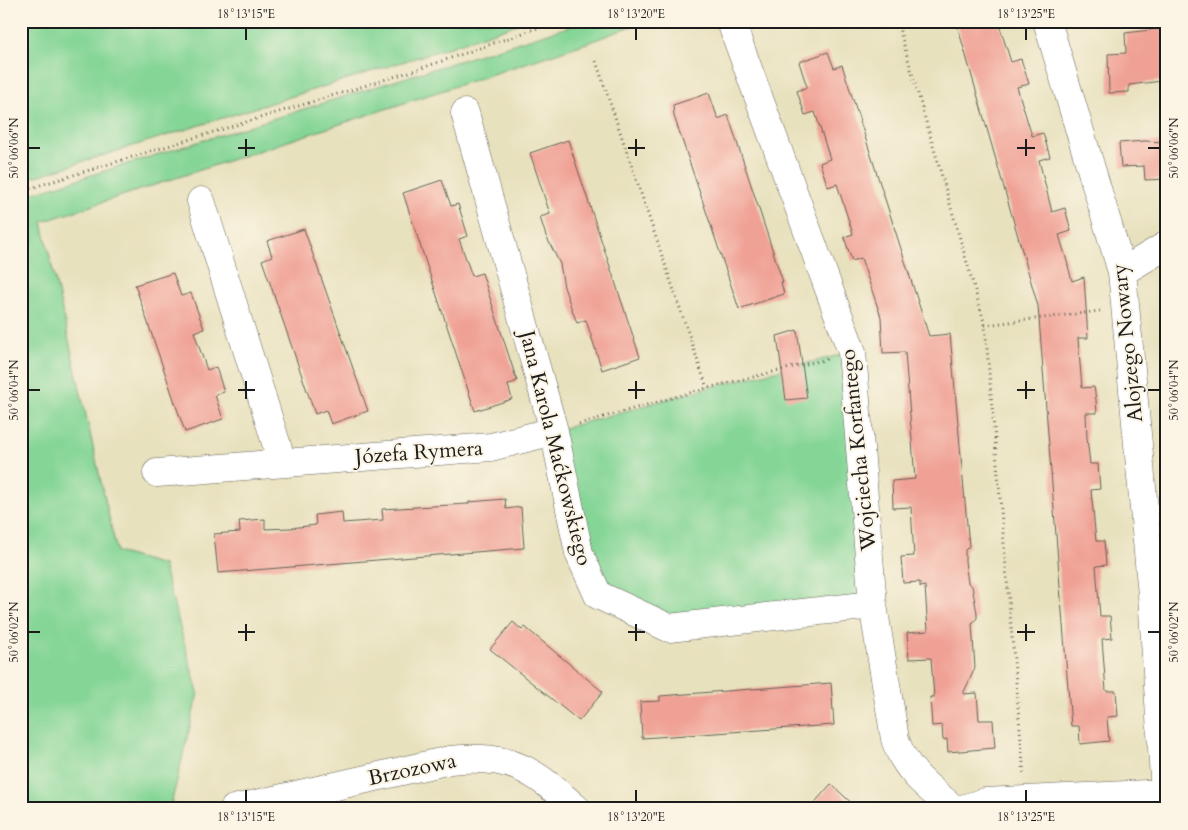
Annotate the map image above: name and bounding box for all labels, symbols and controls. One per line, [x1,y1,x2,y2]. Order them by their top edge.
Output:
text: 18°13'15"E [217,6,275,22]
text: 18°13'20"E [607,6,665,22]
text: 18°13'25"E [997,6,1055,22]
text: 50°06'06"N [6,117,22,178]
text: 50°06'06"N [1166,117,1182,178]
street label: Alojzego Nowary [1105,262,1150,424]
street label: Jana Karola Maćkowskiego [512,325,599,569]
street label: Wojciecha Korfantego [833,348,884,553]
text: 50°06'04"N [6,359,22,420]
text: 50°06'04"N [1166,359,1182,420]
street label: Józefa Rymera [351,434,484,472]
text: 50°06'02"N [6,601,22,662]
text: 50°06'02"N [1166,601,1182,662]
street label: Brzozowa [365,746,459,793]
text: 18°13'15"E [217,809,275,825]
text: 18°13'20"E [607,809,665,825]
text: 18°13'25"E [997,809,1055,825]

